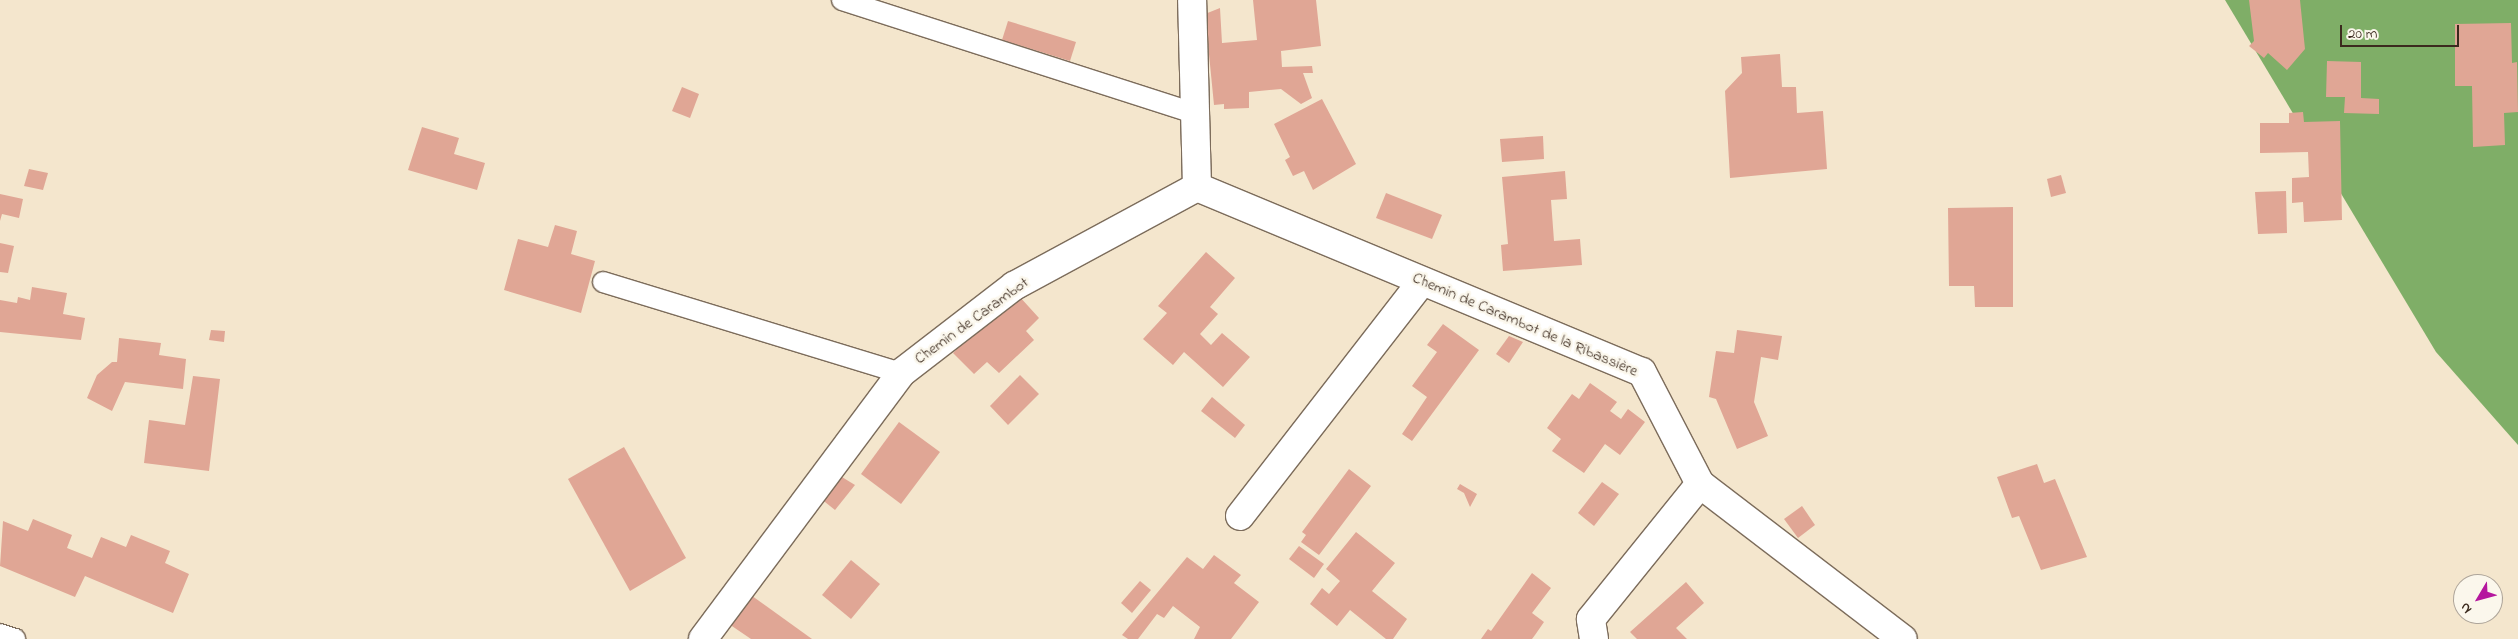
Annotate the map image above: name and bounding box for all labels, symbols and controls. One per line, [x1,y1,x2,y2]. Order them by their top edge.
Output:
scale bar [2343,15,2462,47]
text: 20 m [2348,23,2377,45]
street label: Chemin de Carambot de la Ribassière [1409,269,1641,381]
street label: Chemin de Carambot [911,273,1033,369]
north arrow [2453,574,2503,624]
text: N [2455,598,2478,618]

